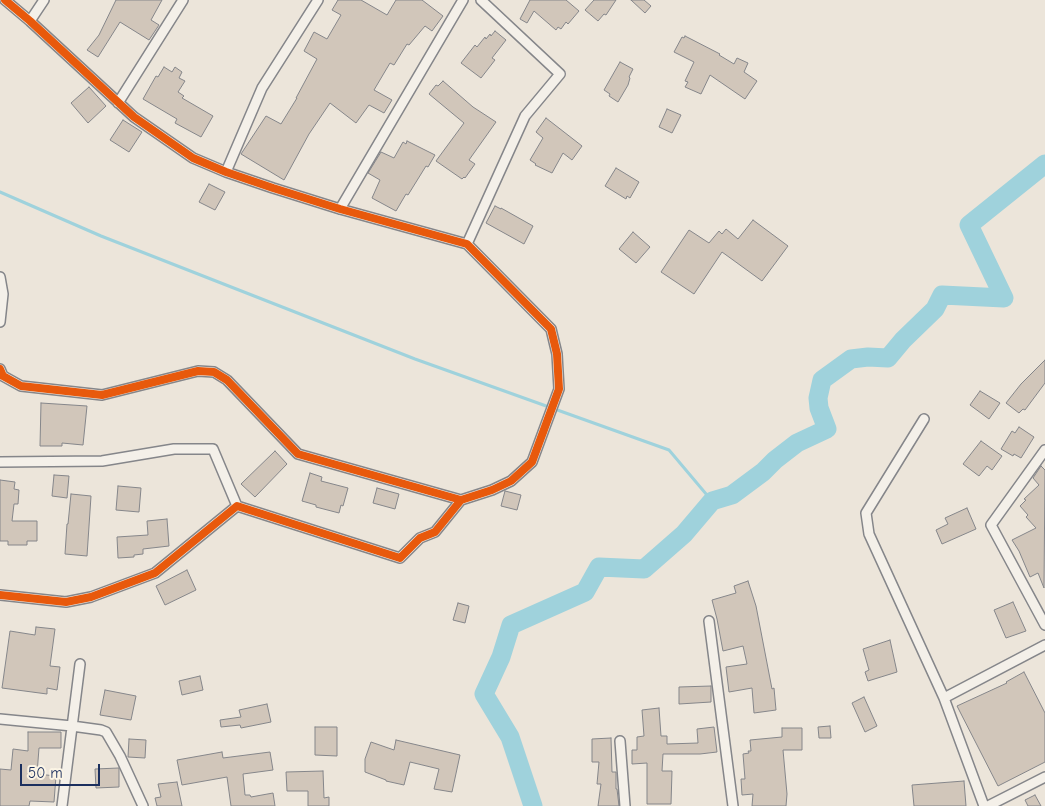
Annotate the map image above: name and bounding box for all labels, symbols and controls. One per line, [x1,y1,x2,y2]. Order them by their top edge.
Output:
scale bar [22,754,102,786]
text: 50 m [28,764,63,782]

